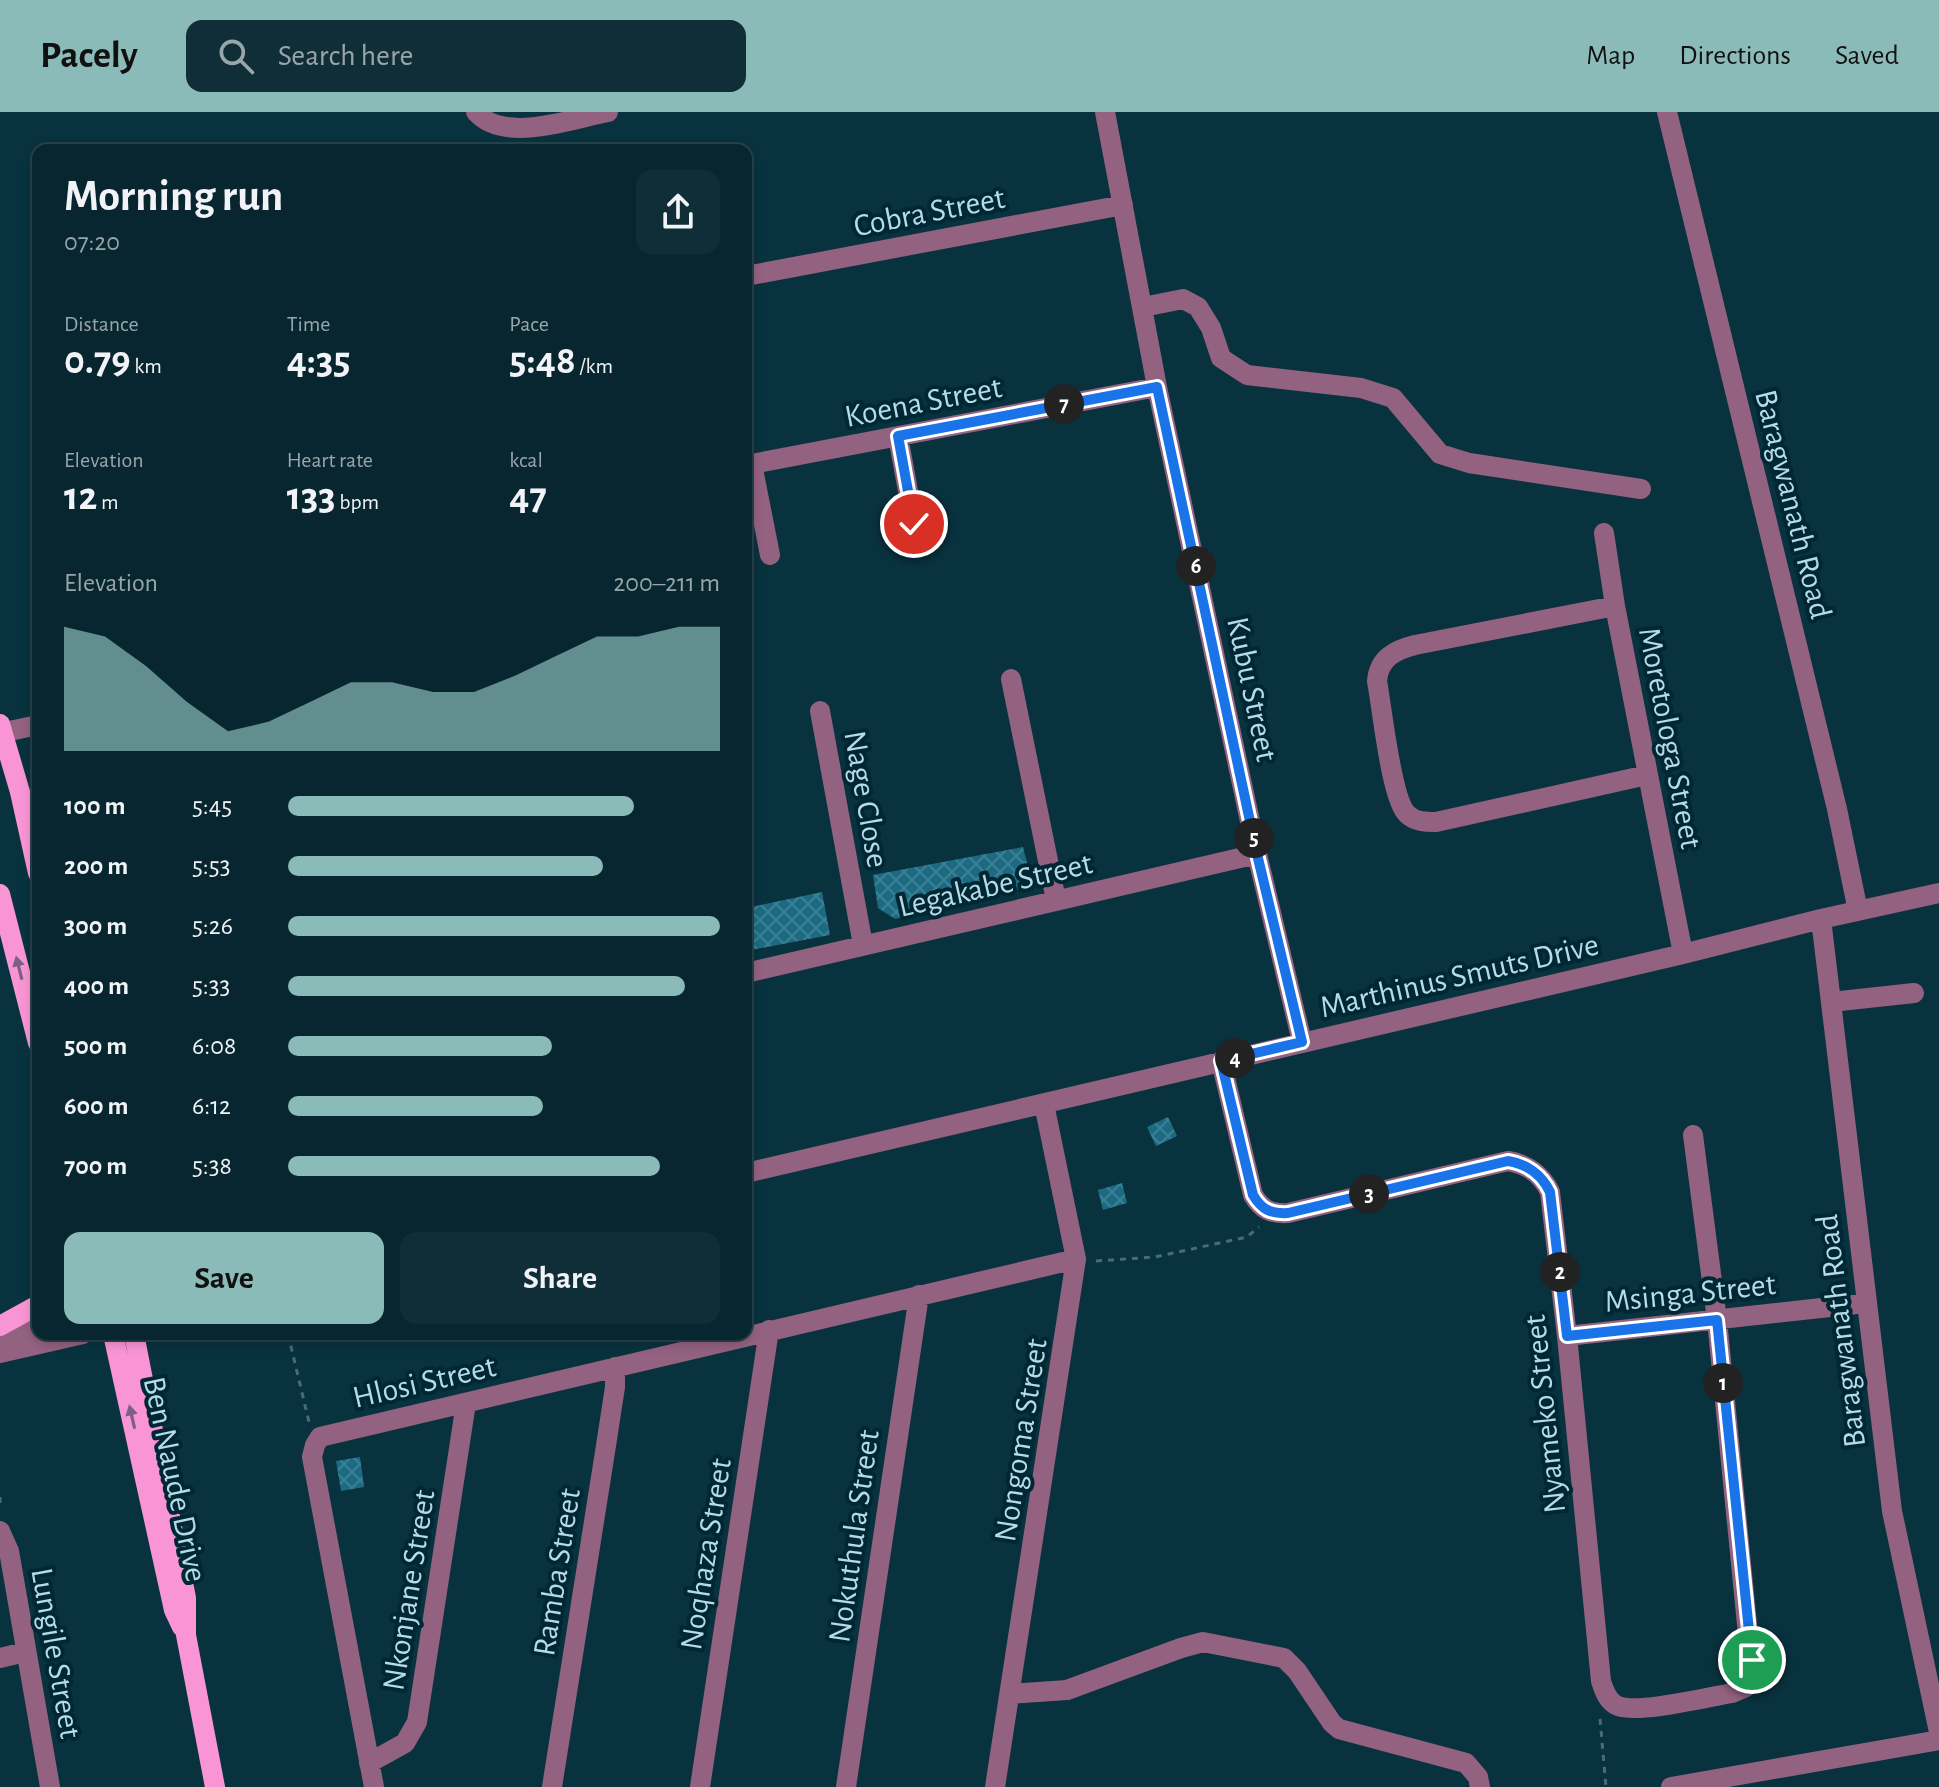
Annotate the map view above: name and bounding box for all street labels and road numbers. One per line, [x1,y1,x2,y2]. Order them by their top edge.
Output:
street label: Cobra Street [851,182,1007,242]
street label: Koena Street [842,371,1004,433]
street label: Baragwanath Road [1749,387,1837,622]
street label: Kubu Street [1221,614,1283,764]
street label: Moretologa Street [1633,625,1707,852]
street label: Nage Close [838,728,894,870]
street label: Legakabe Street [895,847,1095,923]
street label: Marthinus Smuts Drive [1317,928,1602,1024]
street label: Baragwanath Road [1811,1212,1871,1449]
street label: Msinga Street [1603,1268,1777,1318]
street label: Nyameko Street [1519,1313,1571,1515]
street label: Nongoma Street [989,1336,1053,1544]
street label: Hlosi Street [350,1350,499,1414]
street label: Ben Naude Drive [138,1374,212,1585]
street label: Nokuthula Street [823,1428,885,1644]
street label: Noqhaza Street [675,1456,737,1652]
street label: Ramba Street [528,1486,586,1658]
street label: Nkonjane Street [377,1488,441,1693]
street label: Lungile Street [25,1566,87,1741]

